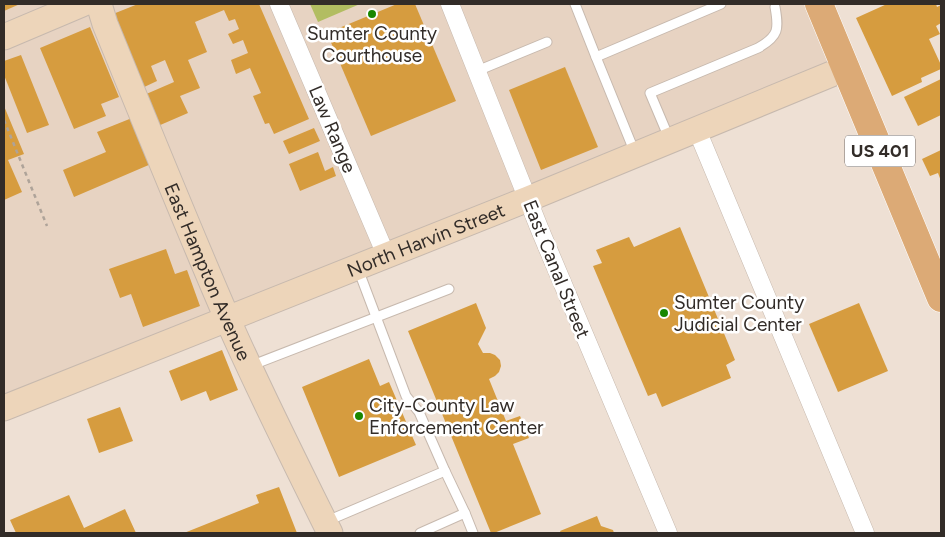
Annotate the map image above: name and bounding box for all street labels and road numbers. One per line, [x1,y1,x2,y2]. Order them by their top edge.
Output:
street label: Law Range [304,82,361,176]
road number: US 401 [845,136,915,166]
street label: East Hampton Avenue [159,180,256,364]
street label: East Canal Street [518,197,595,342]
street label: North Harvin Street [344,198,508,282]

